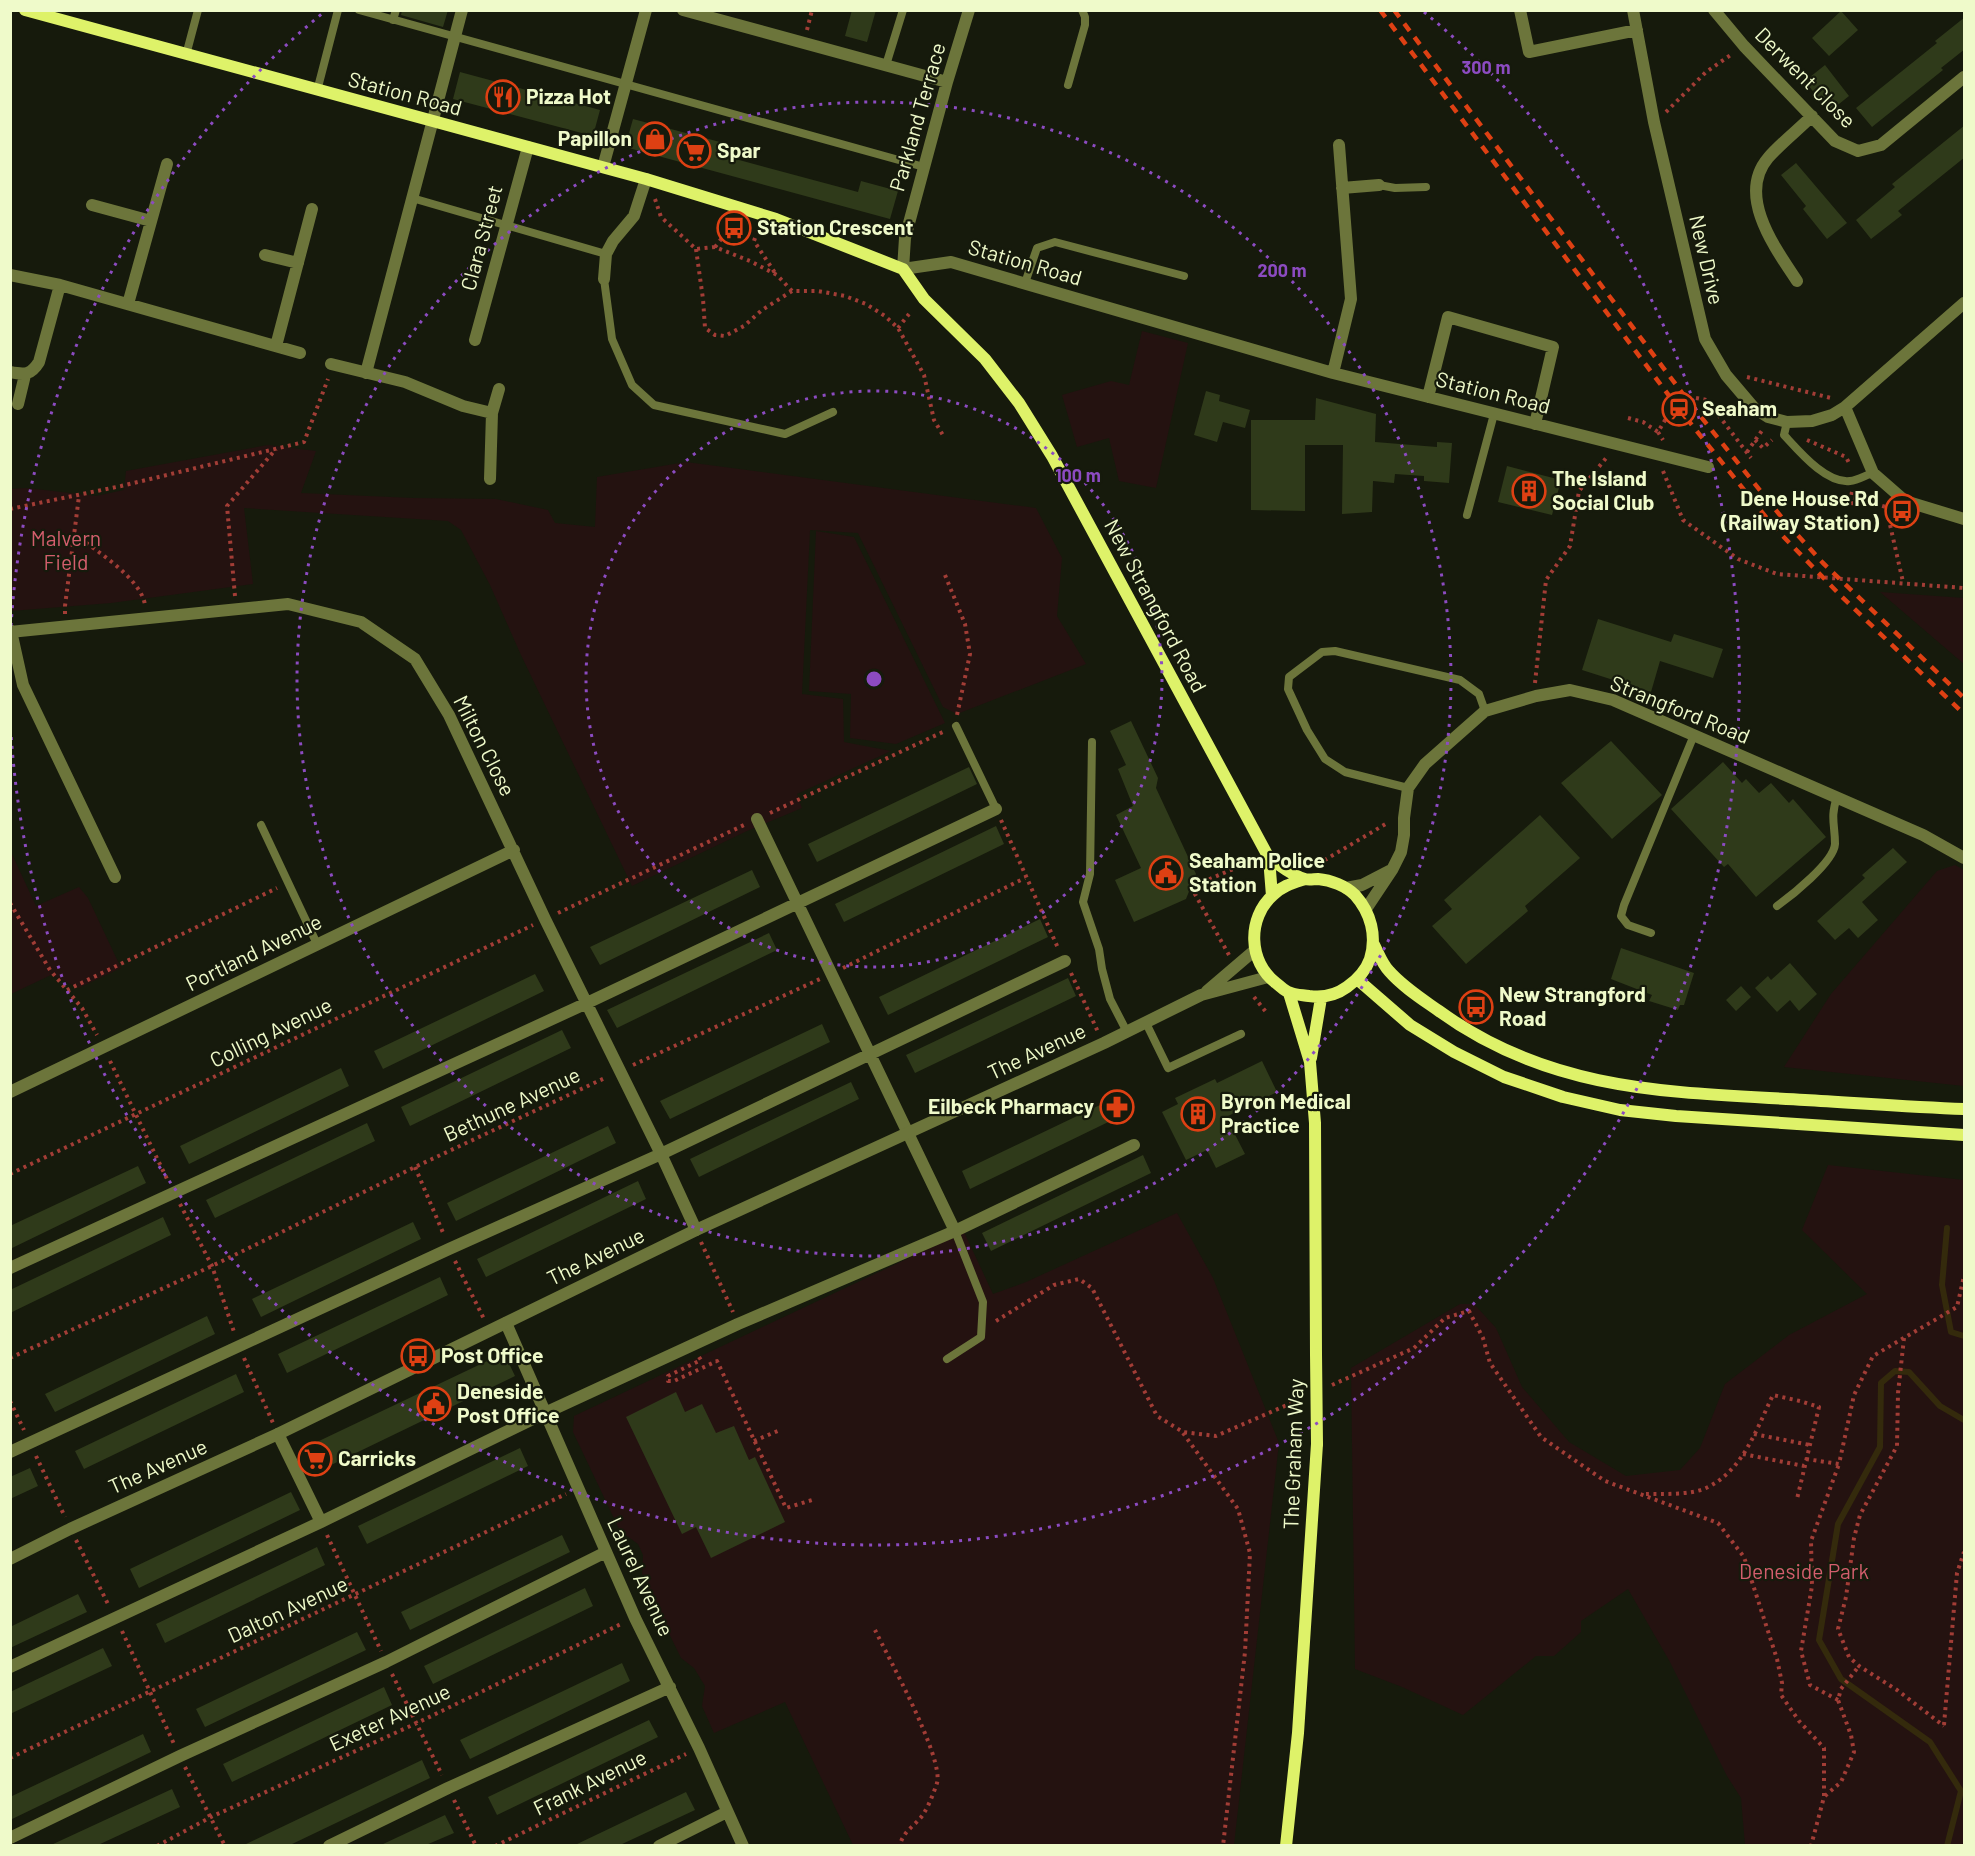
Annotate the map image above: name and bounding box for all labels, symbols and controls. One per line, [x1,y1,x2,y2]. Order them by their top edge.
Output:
street label: Derwent Close [1751,21,1862,132]
street label: Parkland Terrace [883,39,950,194]
text: 300 m [1462,56,1510,78]
street label: Station Road [346,65,465,120]
restaurant icon: Pizza Hot [485,79,521,115]
place label: Pizza Hot [526,83,611,108]
shop icon: Papillon [637,121,673,157]
place label: Papillon [558,125,632,150]
supermarket icon: Spar [676,133,712,169]
place label: Spar [717,137,761,162]
street label: Clara Street [454,182,507,293]
bus stop icon: Station Crescent [716,210,752,246]
street label: New Drive [1685,212,1730,307]
place label: Station Crescent [757,214,914,239]
street label: Station Road [966,233,1085,290]
text: 200 m [1257,259,1307,281]
street label: Station Road [1434,365,1553,418]
station icon: Seaham [1661,391,1697,427]
place label: Seaham [1702,395,1777,420]
text: 100 m [1055,464,1101,486]
place label: The Island Social Club [1552,465,1655,514]
building icon: The Island Social Club [1511,473,1547,509]
place label: Dene House Rd (Railway Station) [1720,485,1880,534]
bus stop icon: Dene House Rd (Railway Station) [1884,493,1920,529]
street label: New Strangford Road [1100,514,1213,696]
park label: Malvern Field [31,525,101,574]
centre of rings [864,669,884,689]
street label: Strangford Road [1607,669,1754,748]
street label: Milton Close [449,691,521,800]
place label: Seaham Police Station [1189,847,1325,896]
public building icon: Seaham Police Station [1148,855,1184,891]
street label: Portland Avenue [181,908,325,995]
place label: New Strangford Road [1499,981,1646,1030]
bus stop icon: New Strangford Road [1458,989,1494,1025]
street label: Colling Avenue [205,991,335,1072]
street label: The Avenue [983,1017,1089,1084]
street label: Bethune Avenue [439,1061,584,1146]
place label: Byron Medical Practice [1221,1088,1351,1137]
pharmacy icon: Eilbeck Pharmacy [1099,1089,1135,1125]
place label: Eilbeck Pharmacy [928,1093,1094,1118]
building icon: Byron Medical Practice [1180,1096,1216,1132]
street label: The Avenue [543,1221,648,1290]
bus stop icon: Post Office [400,1338,436,1374]
place label: Post Office [441,1342,543,1367]
place label: Deneside Post Office [457,1378,559,1427]
street label: The Graham Way [1277,1378,1308,1530]
public building icon: Deneside Post Office [416,1386,452,1422]
street label: The Avenue [104,1433,211,1498]
supermarket icon: Carricks [297,1441,333,1477]
place label: Carricks [338,1445,416,1470]
street label: Laurel Avenue [603,1513,680,1640]
park label: Deneside Park [1739,1558,1869,1583]
street label: Dalton Avenue [223,1570,351,1647]
street label: Exeter Avenue [325,1678,454,1756]
street label: Frank Avenue [529,1744,650,1820]

